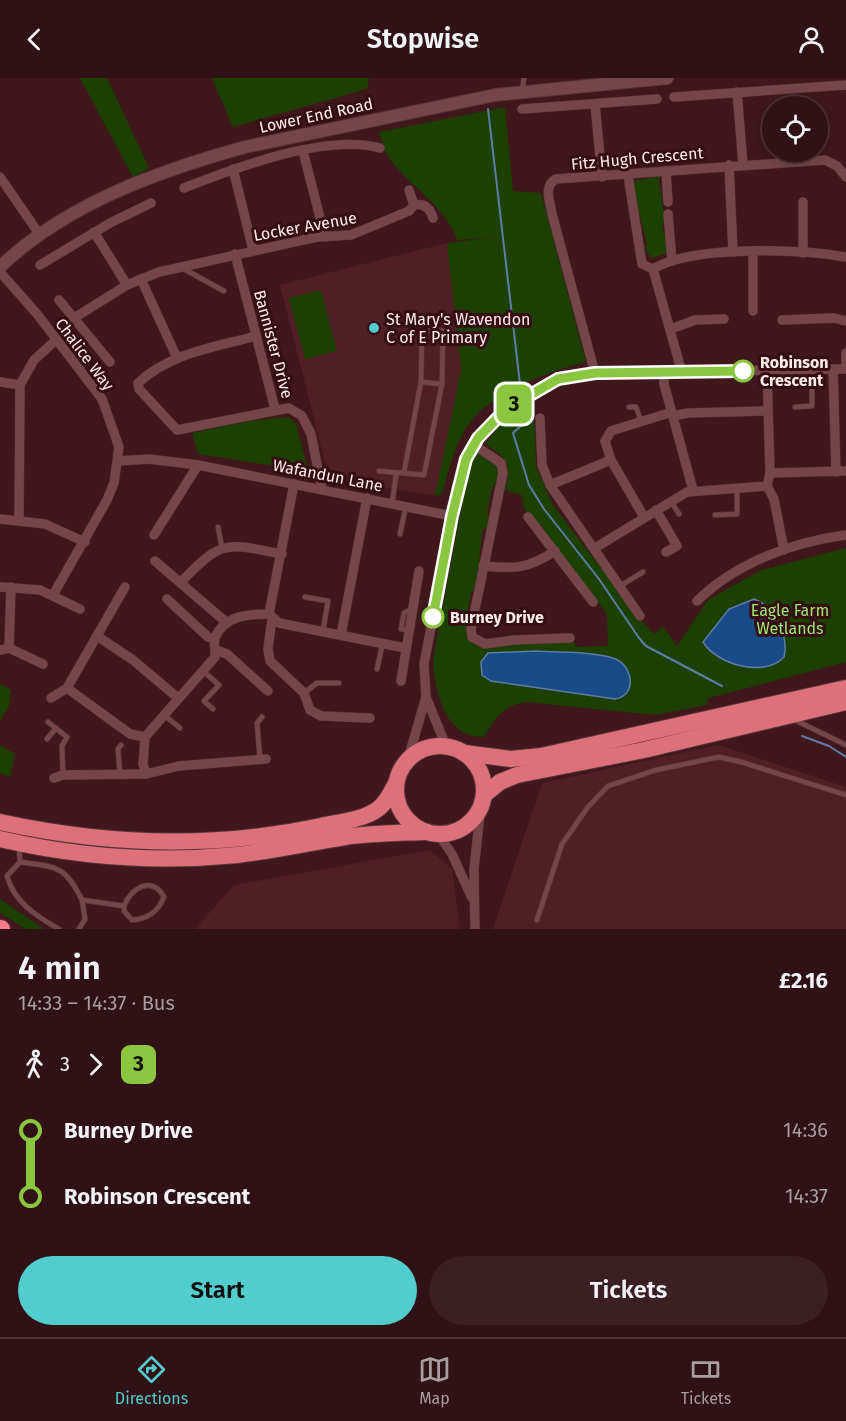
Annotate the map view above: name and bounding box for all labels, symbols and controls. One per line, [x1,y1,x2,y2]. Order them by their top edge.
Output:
icon: back [18,23,51,56]
text: Stopwise [367,23,479,55]
icon: person [795,23,828,56]
street label: Lower End Road [257,94,375,137]
map controls [762,96,828,162]
button: locate [762,96,828,162]
street label: Fitz Hugh Crescent [570,143,704,174]
street label: Locker Avenue [252,208,358,245]
street label: Bannister Drive [250,288,297,400]
place label: St Mary's Wavendon C of E Primary [386,310,530,347]
street label: Chalice Way [51,315,118,394]
marker: St Mary's Wavendon C of E Primary [367,321,381,335]
place label: Robinson Crescent [760,353,829,390]
marker: Robinson Crescent [732,360,754,382]
line badge: 3 [494,384,534,424]
text: 3 [509,391,519,417]
street label: Wafandun Lane [271,456,385,495]
park label: Eagle Farm Wetlands [751,601,829,638]
marker: Burney Drive [422,606,444,628]
place label: Burney Drive [450,608,544,627]
text: 4 min [18,948,101,988]
text: £2.16 [779,967,828,994]
text: 14:33 – 14:37 · Bus [18,991,175,1015]
icon: walk [18,1048,51,1081]
icon: forward [79,1048,112,1081]
text: 3 [133,1051,144,1077]
text: 3 [60,1052,70,1076]
text: Burney Drive [64,1117,193,1144]
text: 14:36 [783,1118,828,1142]
text: Robinson Crescent [64,1183,250,1210]
text: 14:37 [785,1184,828,1208]
button: Start [18,1256,417,1325]
button: Tickets [429,1256,828,1325]
tab: Directions [115,1353,188,1408]
tab: Map [418,1353,451,1408]
tab: Tickets [681,1353,731,1408]

